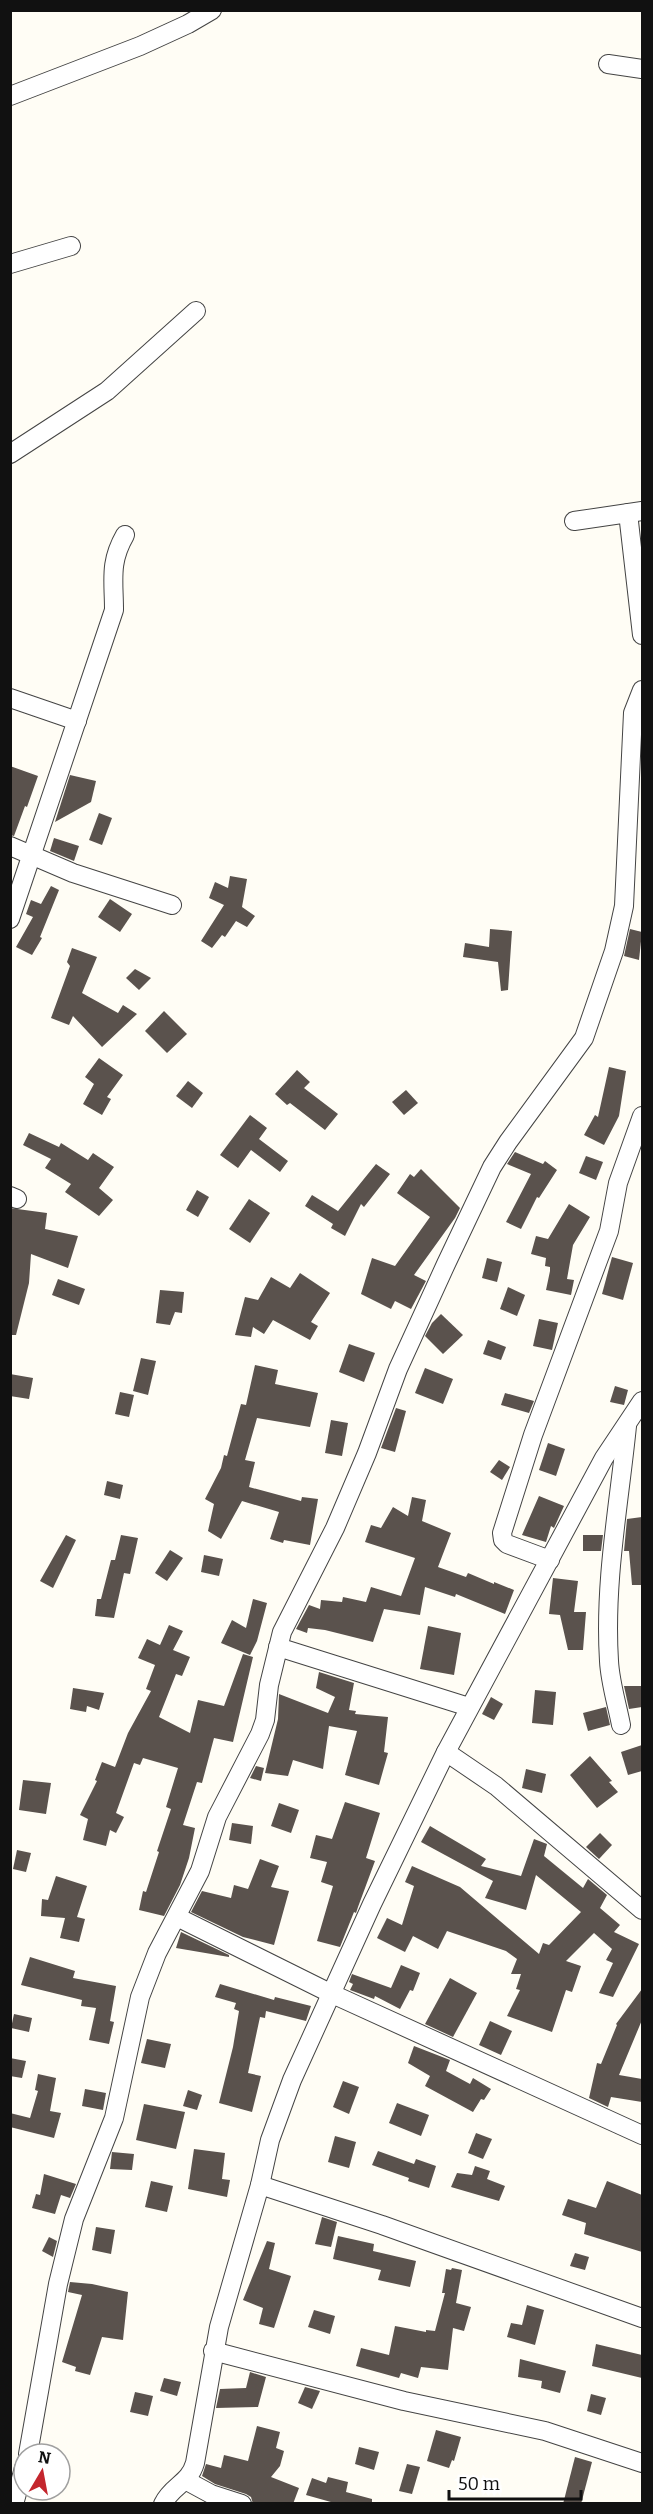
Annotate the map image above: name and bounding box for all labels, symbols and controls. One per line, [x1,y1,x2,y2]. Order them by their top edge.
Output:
north arrow [12,2442,72,2502]
text: N [37,2447,52,2468]
scale bar [449,2463,581,2501]
text: 50 m [458,2473,500,2495]

